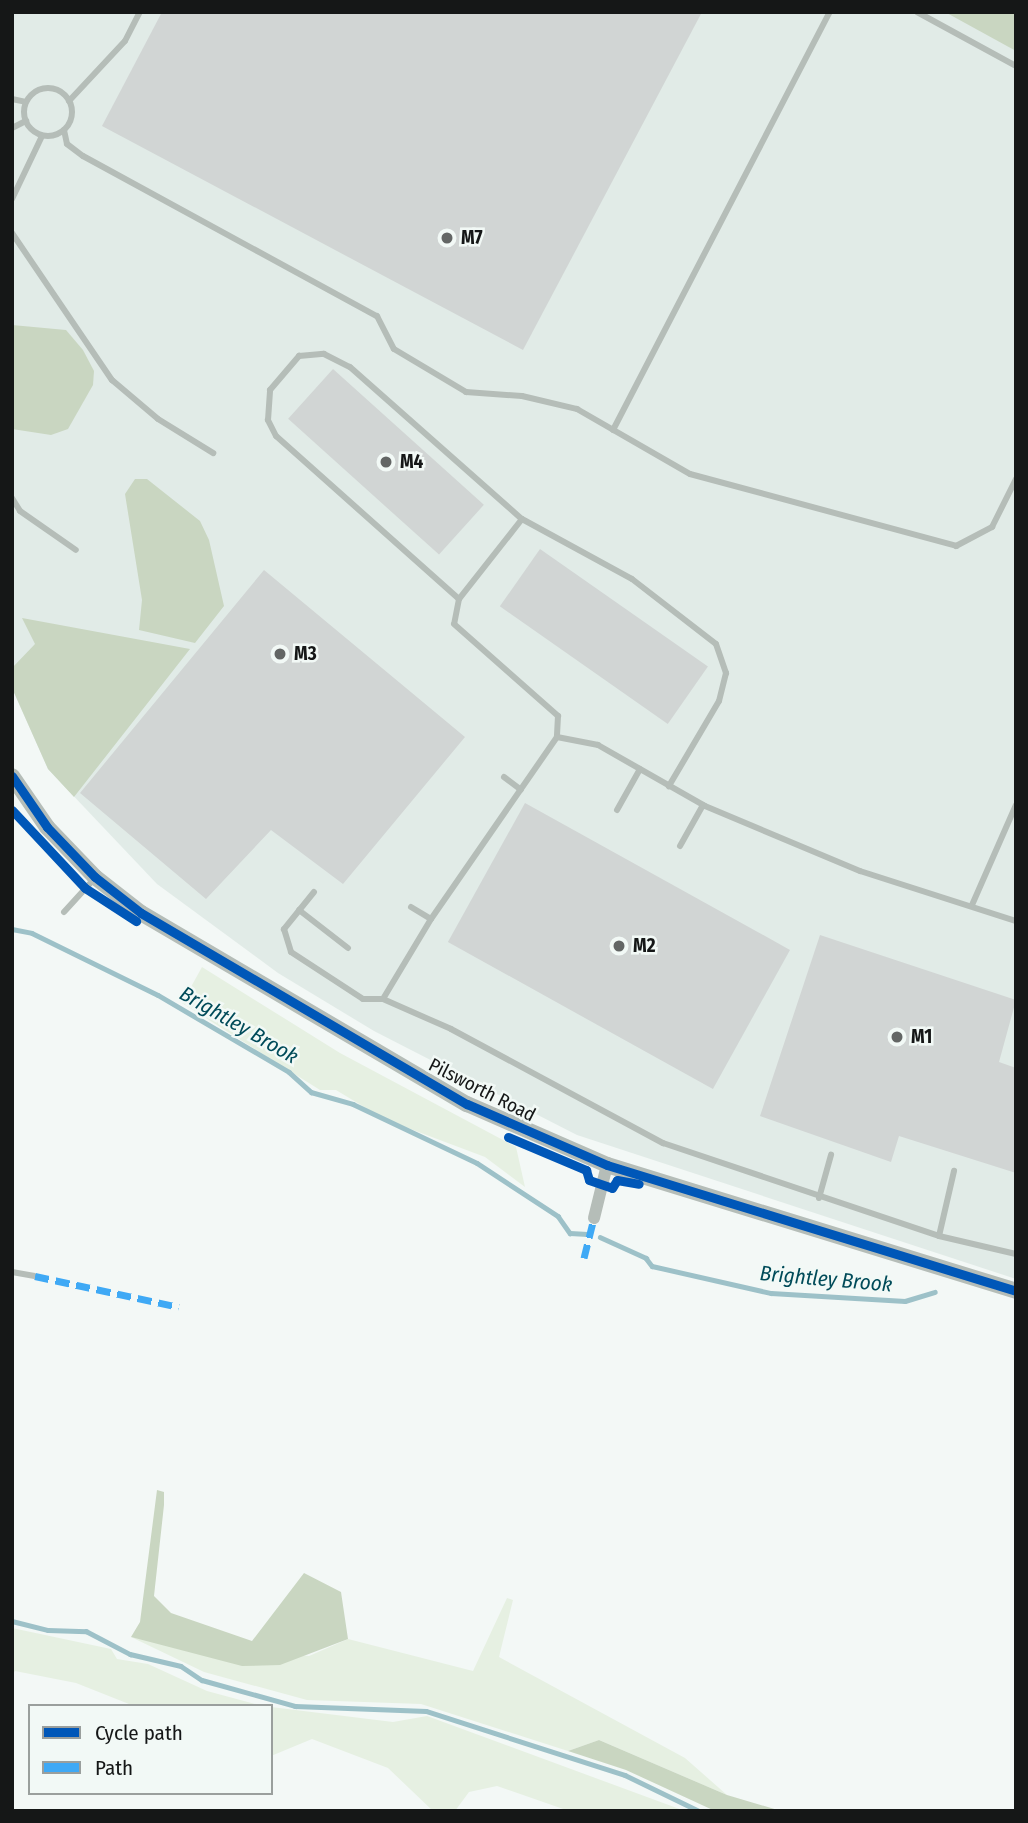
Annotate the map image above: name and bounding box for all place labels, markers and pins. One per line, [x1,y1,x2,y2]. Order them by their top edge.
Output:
place label: M7 [461,227,483,249]
marker: M7 [439,230,455,246]
place label: M4 [400,451,423,473]
marker: M4 [378,454,394,470]
place label: M3 [294,643,317,665]
marker: M3 [272,646,288,662]
place label: M2 [633,935,655,957]
marker: M2 [611,938,627,954]
place label: M1 [911,1026,932,1048]
marker: M1 [889,1029,905,1045]

